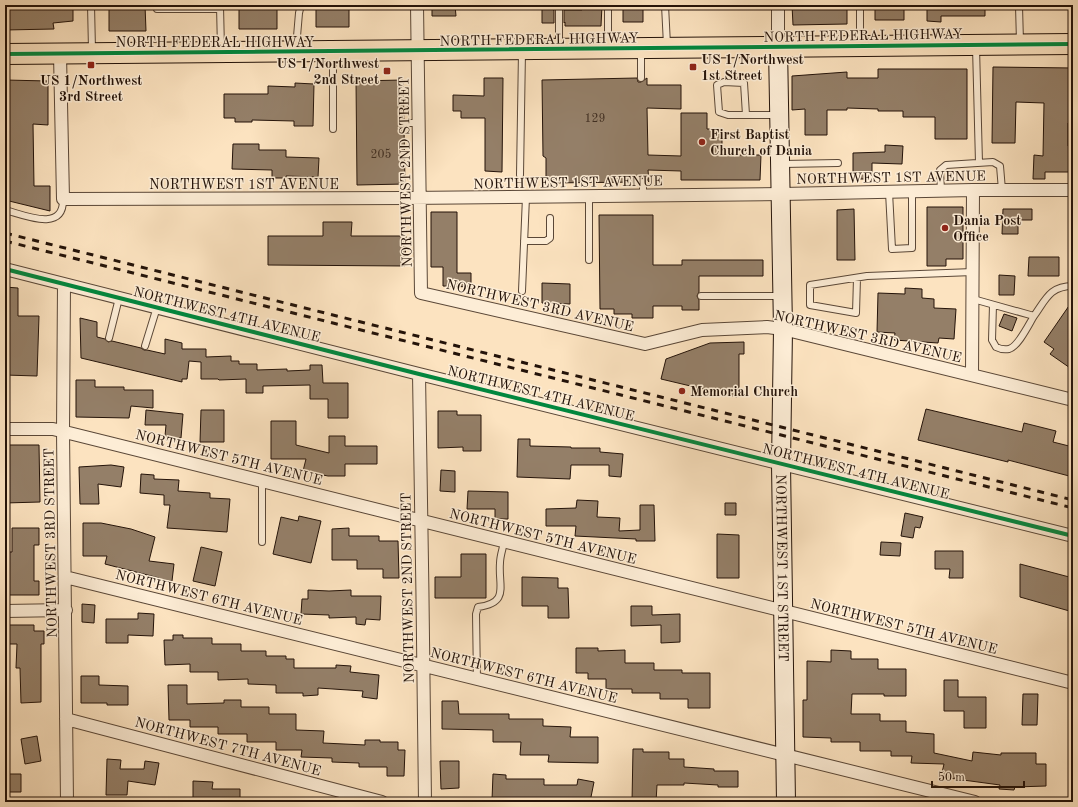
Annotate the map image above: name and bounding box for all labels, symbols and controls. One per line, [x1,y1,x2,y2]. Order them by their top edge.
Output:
street label: NORTH FEDERAL HIGHWAY [763,27,963,45]
street label: NORTH FEDERAL HIGHWAY [439,31,639,49]
street label: NORTH FEDERAL HIGHWAY [115,36,315,50]
place label: US 1/Northwest 1st Street [701,53,804,83]
place label: US 1/Northwest 2nd Street [276,57,379,87]
marker: US 1/Northwest 3rd Street [86,60,96,70]
marker: US 1/Northwest 1st Street [688,62,698,72]
marker: US 1/Northwest 2nd Street [382,66,392,76]
place label: US 1/Northwest 3rd Street [40,74,142,104]
street label: NORTHWEST 2ND STREET [397,77,415,267]
house number: 129 [585,113,605,125]
place label: First Baptist Church of Dania [710,128,812,158]
marker: First Baptist Church of Dania [697,137,707,147]
house number: 205 [371,148,391,161]
street label: NORTHWEST 1ST AVENUE [796,169,986,187]
street label: NORTHWEST 1ST AVENUE [473,174,663,192]
street label: NORTHWEST 1ST AVENUE [149,178,339,192]
place label: Dania Post Office [953,214,1021,244]
marker: Dania Post Office [940,223,950,233]
street label: NORTHWEST 3RD AVENUE [445,278,635,334]
street label: NORTHWEST 4TH AVENUE [132,285,322,345]
street label: NORTHWEST 3RD AVENUE [773,309,963,365]
street label: NORTHWEST 4TH AVENUE [446,364,636,424]
place label: Memorial Church [690,385,798,399]
marker: Memorial Church [677,386,687,396]
street label: NORTHWEST 5TH AVENUE [134,428,324,488]
street label: NORTHWEST 4TH AVENUE [761,442,951,502]
street label: NORTHWEST 3RD STREET [42,448,60,638]
street label: NORTHWEST 1ST STREET [773,474,790,662]
street label: NORTHWEST 2ND STREET [399,493,417,683]
street label: NORTHWEST 5TH AVENUE [448,507,638,567]
street label: NORTHWEST 6TH AVENUE [114,568,304,628]
street label: NORTHWEST 5TH AVENUE [809,597,999,657]
street label: NORTHWEST 6TH AVENUE [429,646,619,706]
street label: NORTHWEST 7TH AVENUE [133,715,322,779]
scale bar [932,763,1024,789]
text: 50 m [938,771,965,784]

